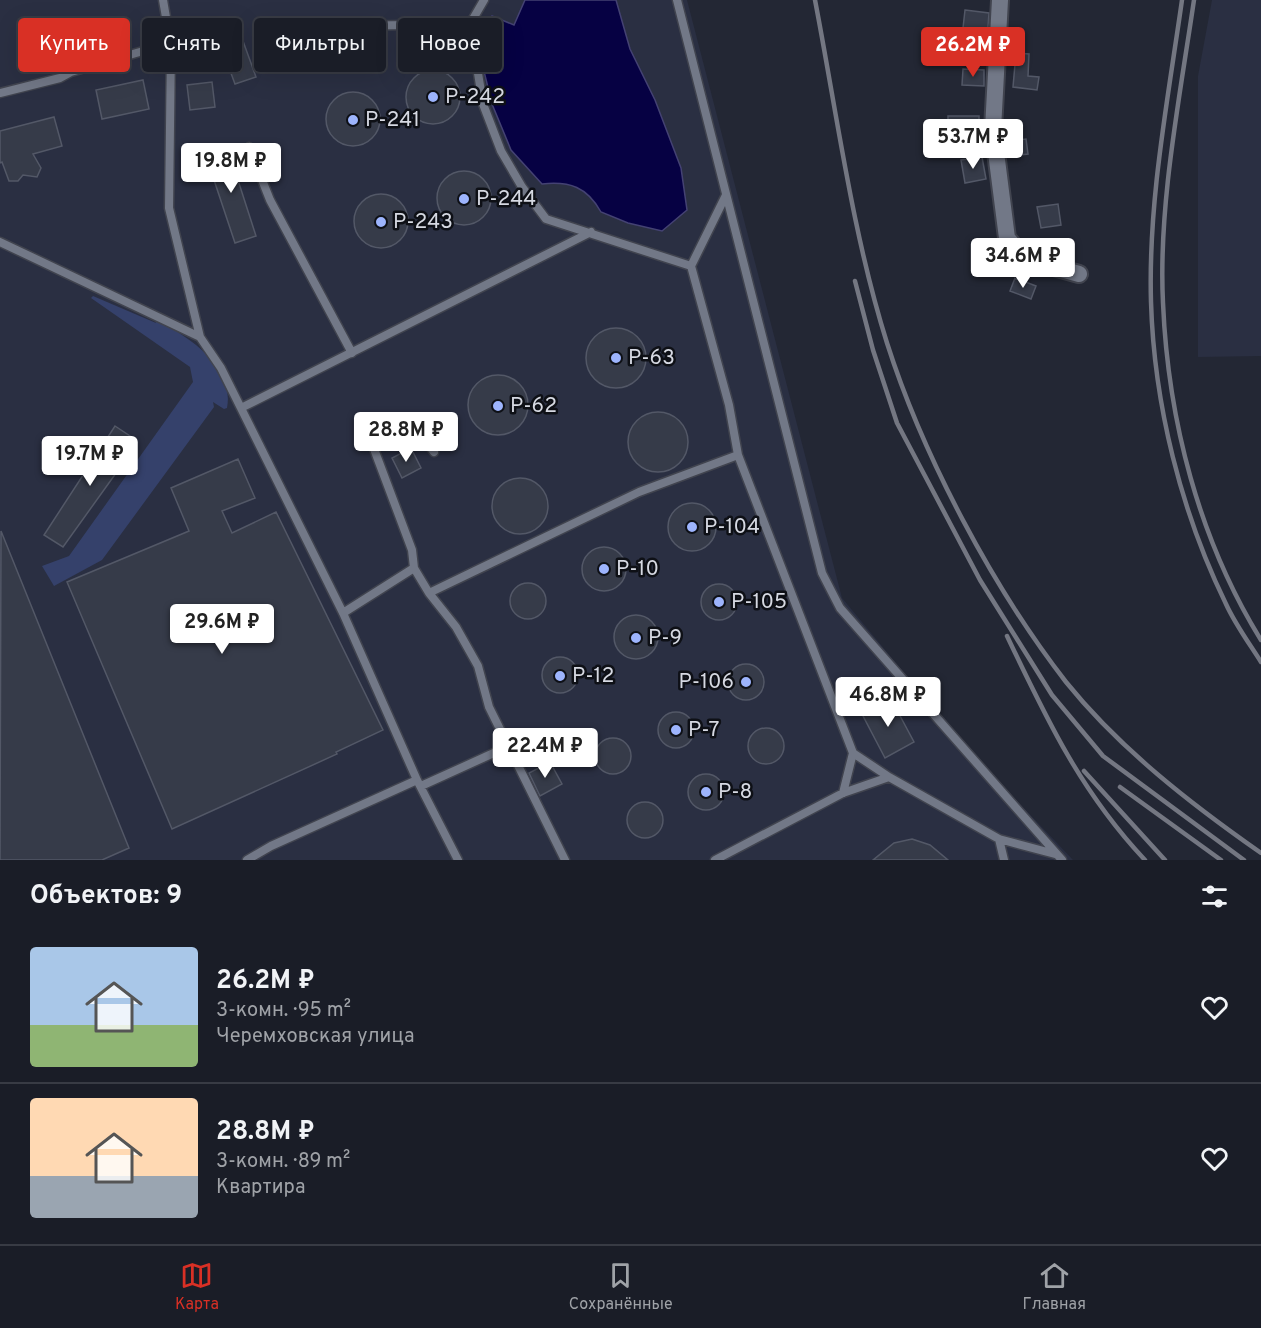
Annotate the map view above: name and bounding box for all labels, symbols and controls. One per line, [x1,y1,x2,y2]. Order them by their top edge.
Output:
chip: Купить [18,18,130,72]
chip: Снять [142,18,242,72]
chip: Фильтры [254,18,386,72]
chip: Новое [398,18,502,72]
pin: 26.2M ₽ [918,27,1028,78]
text: 26.2M ₽ [935,33,1011,59]
place label: Р-242 [445,84,505,111]
marker: Р-242 [426,90,440,104]
place label: Р-241 [365,107,420,134]
marker: Р-241 [346,113,360,127]
pin: 53.7M ₽ [918,119,1028,170]
text: 53.7M ₽ [937,125,1009,151]
pin: 19.8M ₽ [176,143,286,194]
text: 19.8M ₽ [195,149,267,175]
place label: Р-244 [476,186,536,213]
marker: Р-244 [457,192,471,206]
place label: Р-243 [393,209,453,236]
marker: Р-243 [374,215,388,229]
pin: 34.6M ₽ [968,238,1078,289]
text: 34.6M ₽ [985,244,1061,270]
place label: Р-63 [628,345,675,372]
marker: Р-63 [609,351,623,365]
place label: Р-62 [510,393,557,420]
marker: Р-62 [491,399,505,413]
pin: 28.8M ₽ [351,412,461,463]
text: 28.8M ₽ [368,418,444,444]
pin: 19.7M ₽ [35,436,145,487]
text: 19.7M ₽ [56,442,124,468]
place label: Р-104 [704,514,760,541]
marker: Р-104 [685,520,699,534]
place label: Р-10 [616,556,659,583]
marker: Р-10 [597,562,611,576]
place label: Р-105 [731,589,787,616]
marker: Р-105 [712,595,726,609]
pin: 29.6M ₽ [167,604,277,655]
text: 29.6M ₽ [184,610,260,636]
place label: Р-9 [648,625,682,652]
marker: Р-9 [629,631,643,645]
place label: Р-12 [572,663,614,690]
marker: Р-12 [553,669,567,683]
place label: Р-106 [679,669,734,696]
marker: Р-106 [739,675,753,689]
pin: 46.8M ₽ [833,677,943,728]
text: 46.8M ₽ [850,683,926,709]
place label: Р-7 [688,717,720,744]
marker: Р-7 [669,723,683,737]
pin: 22.4M ₽ [490,728,600,779]
text: 22.4M ₽ [507,734,583,760]
place label: Р-8 [718,779,752,806]
marker: Р-8 [699,785,713,799]
text: Объектов: 9 [30,880,182,913]
icon: filters [1198,880,1231,913]
text: 26.2M ₽ [216,965,315,998]
icon: home [78,971,150,1043]
icon: heart [1198,991,1231,1024]
text: 3-комн. · 95 m² [216,998,351,1024]
text: Черемховская улица [216,1024,415,1050]
text: 28.8M ₽ [216,1116,315,1149]
icon: home [78,1122,150,1194]
icon: heart [1198,1142,1231,1175]
text: 3-комн. · 89 m² [216,1149,350,1175]
text: Квартира [216,1175,305,1201]
tab: Карта [175,1259,219,1315]
tab: Сохранённые [569,1259,673,1315]
tab: Главная [1023,1259,1086,1315]

